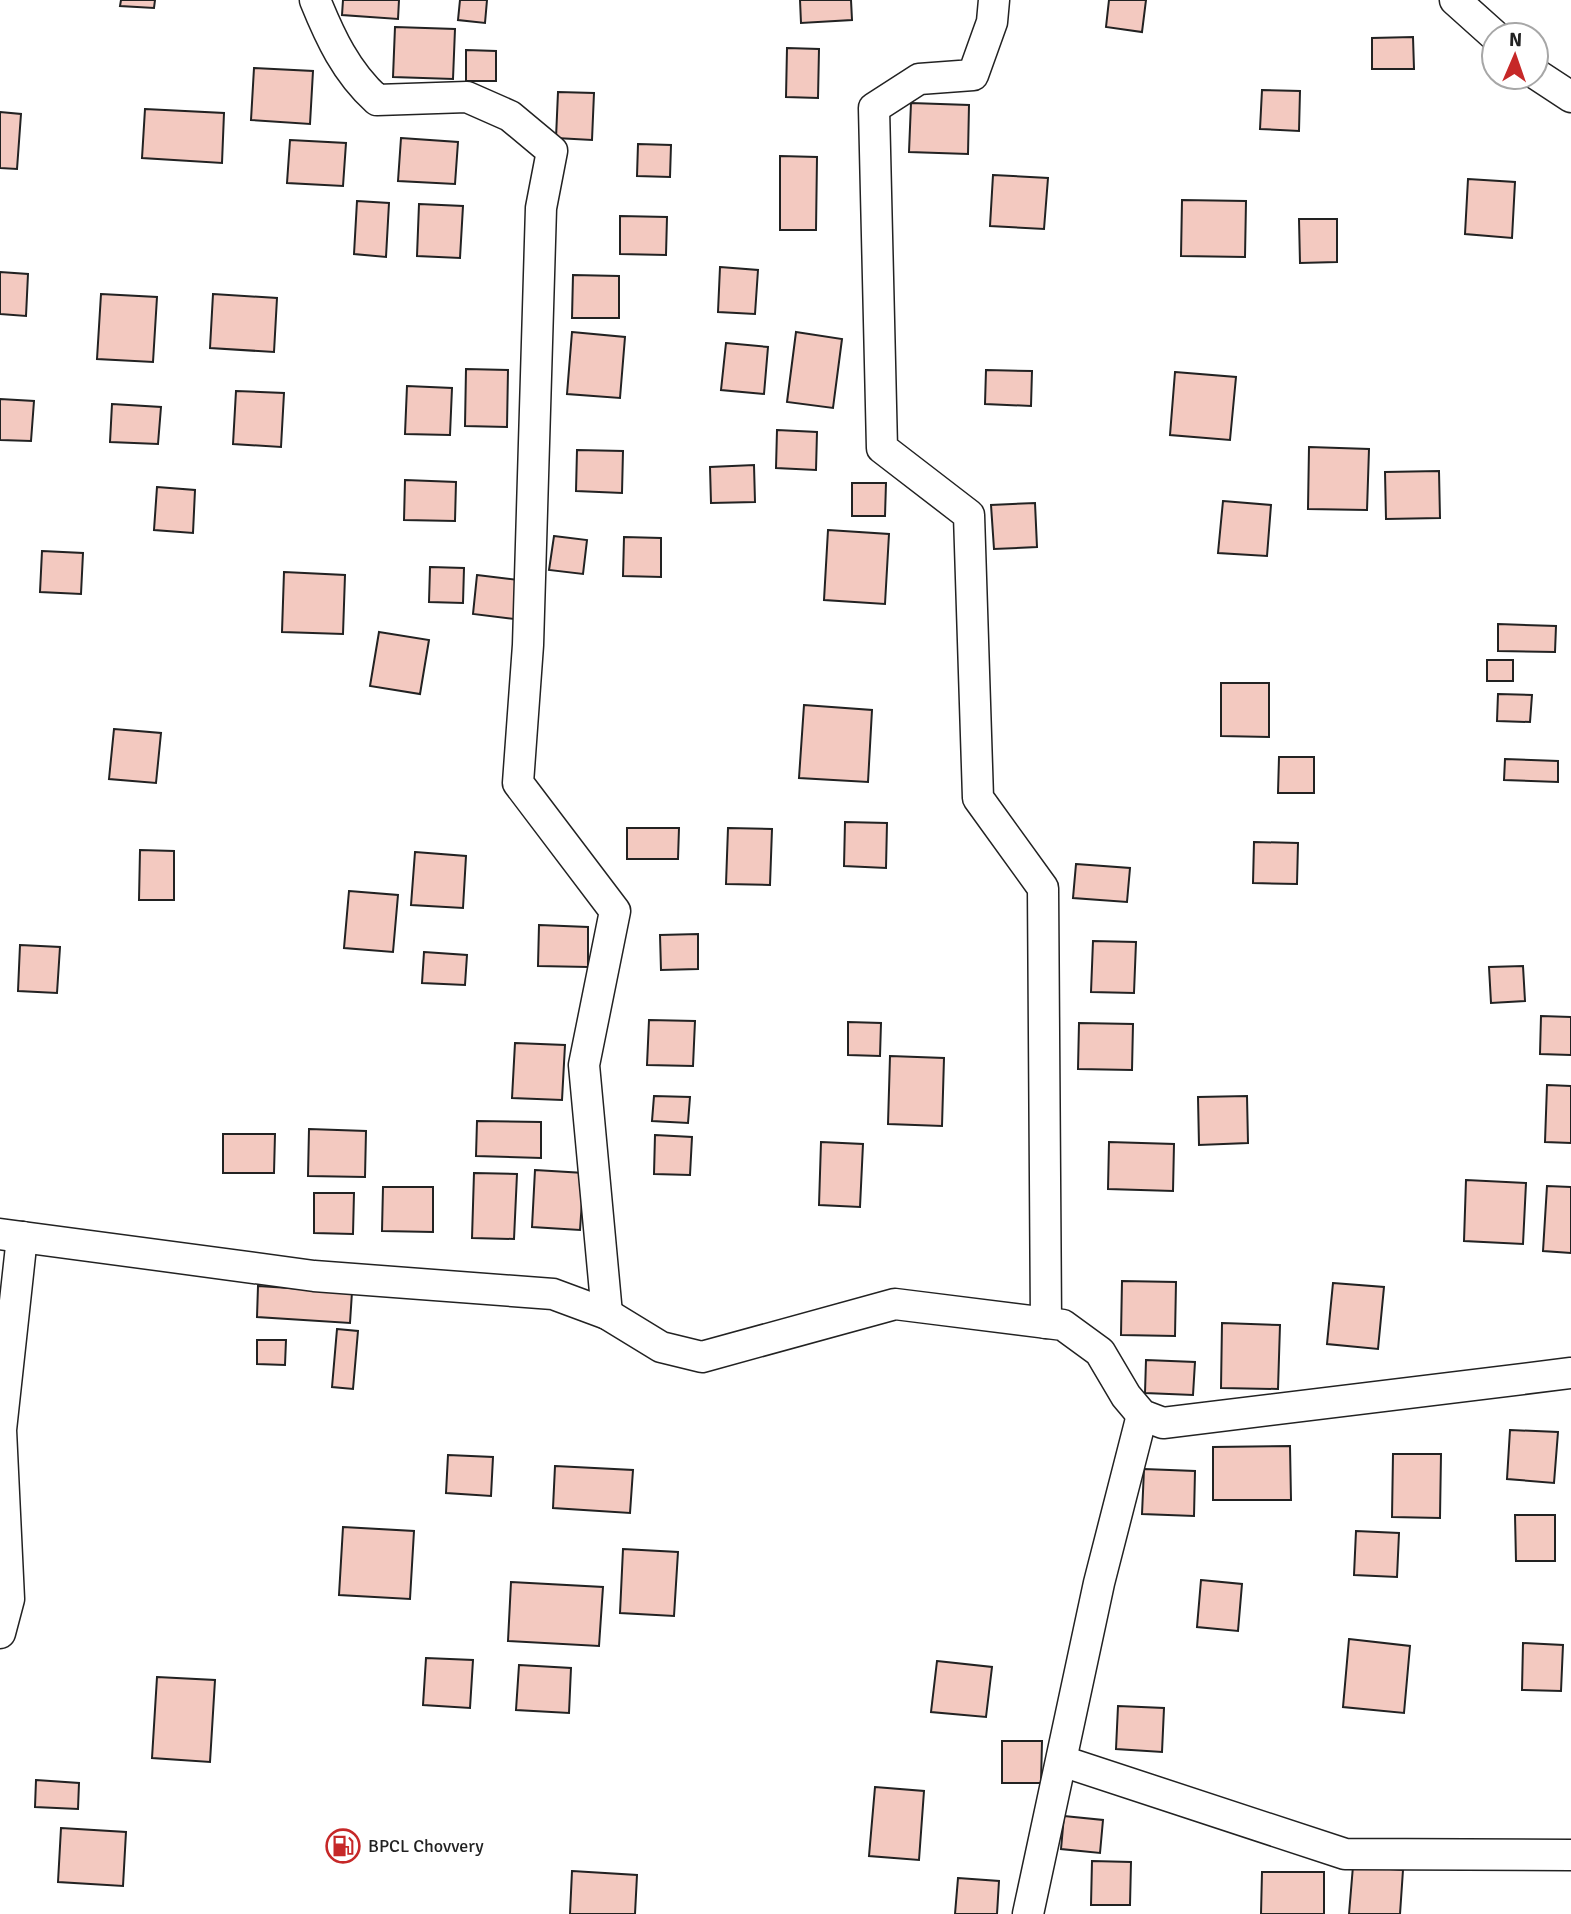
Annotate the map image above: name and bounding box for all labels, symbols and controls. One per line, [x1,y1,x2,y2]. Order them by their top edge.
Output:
north arrow [1480,21,1550,91]
text: N [1509,28,1523,52]
fuel station icon: BPCL Chovvery [324,1827,362,1865]
place label: BPCL Chovvery [368,1835,484,1857]

